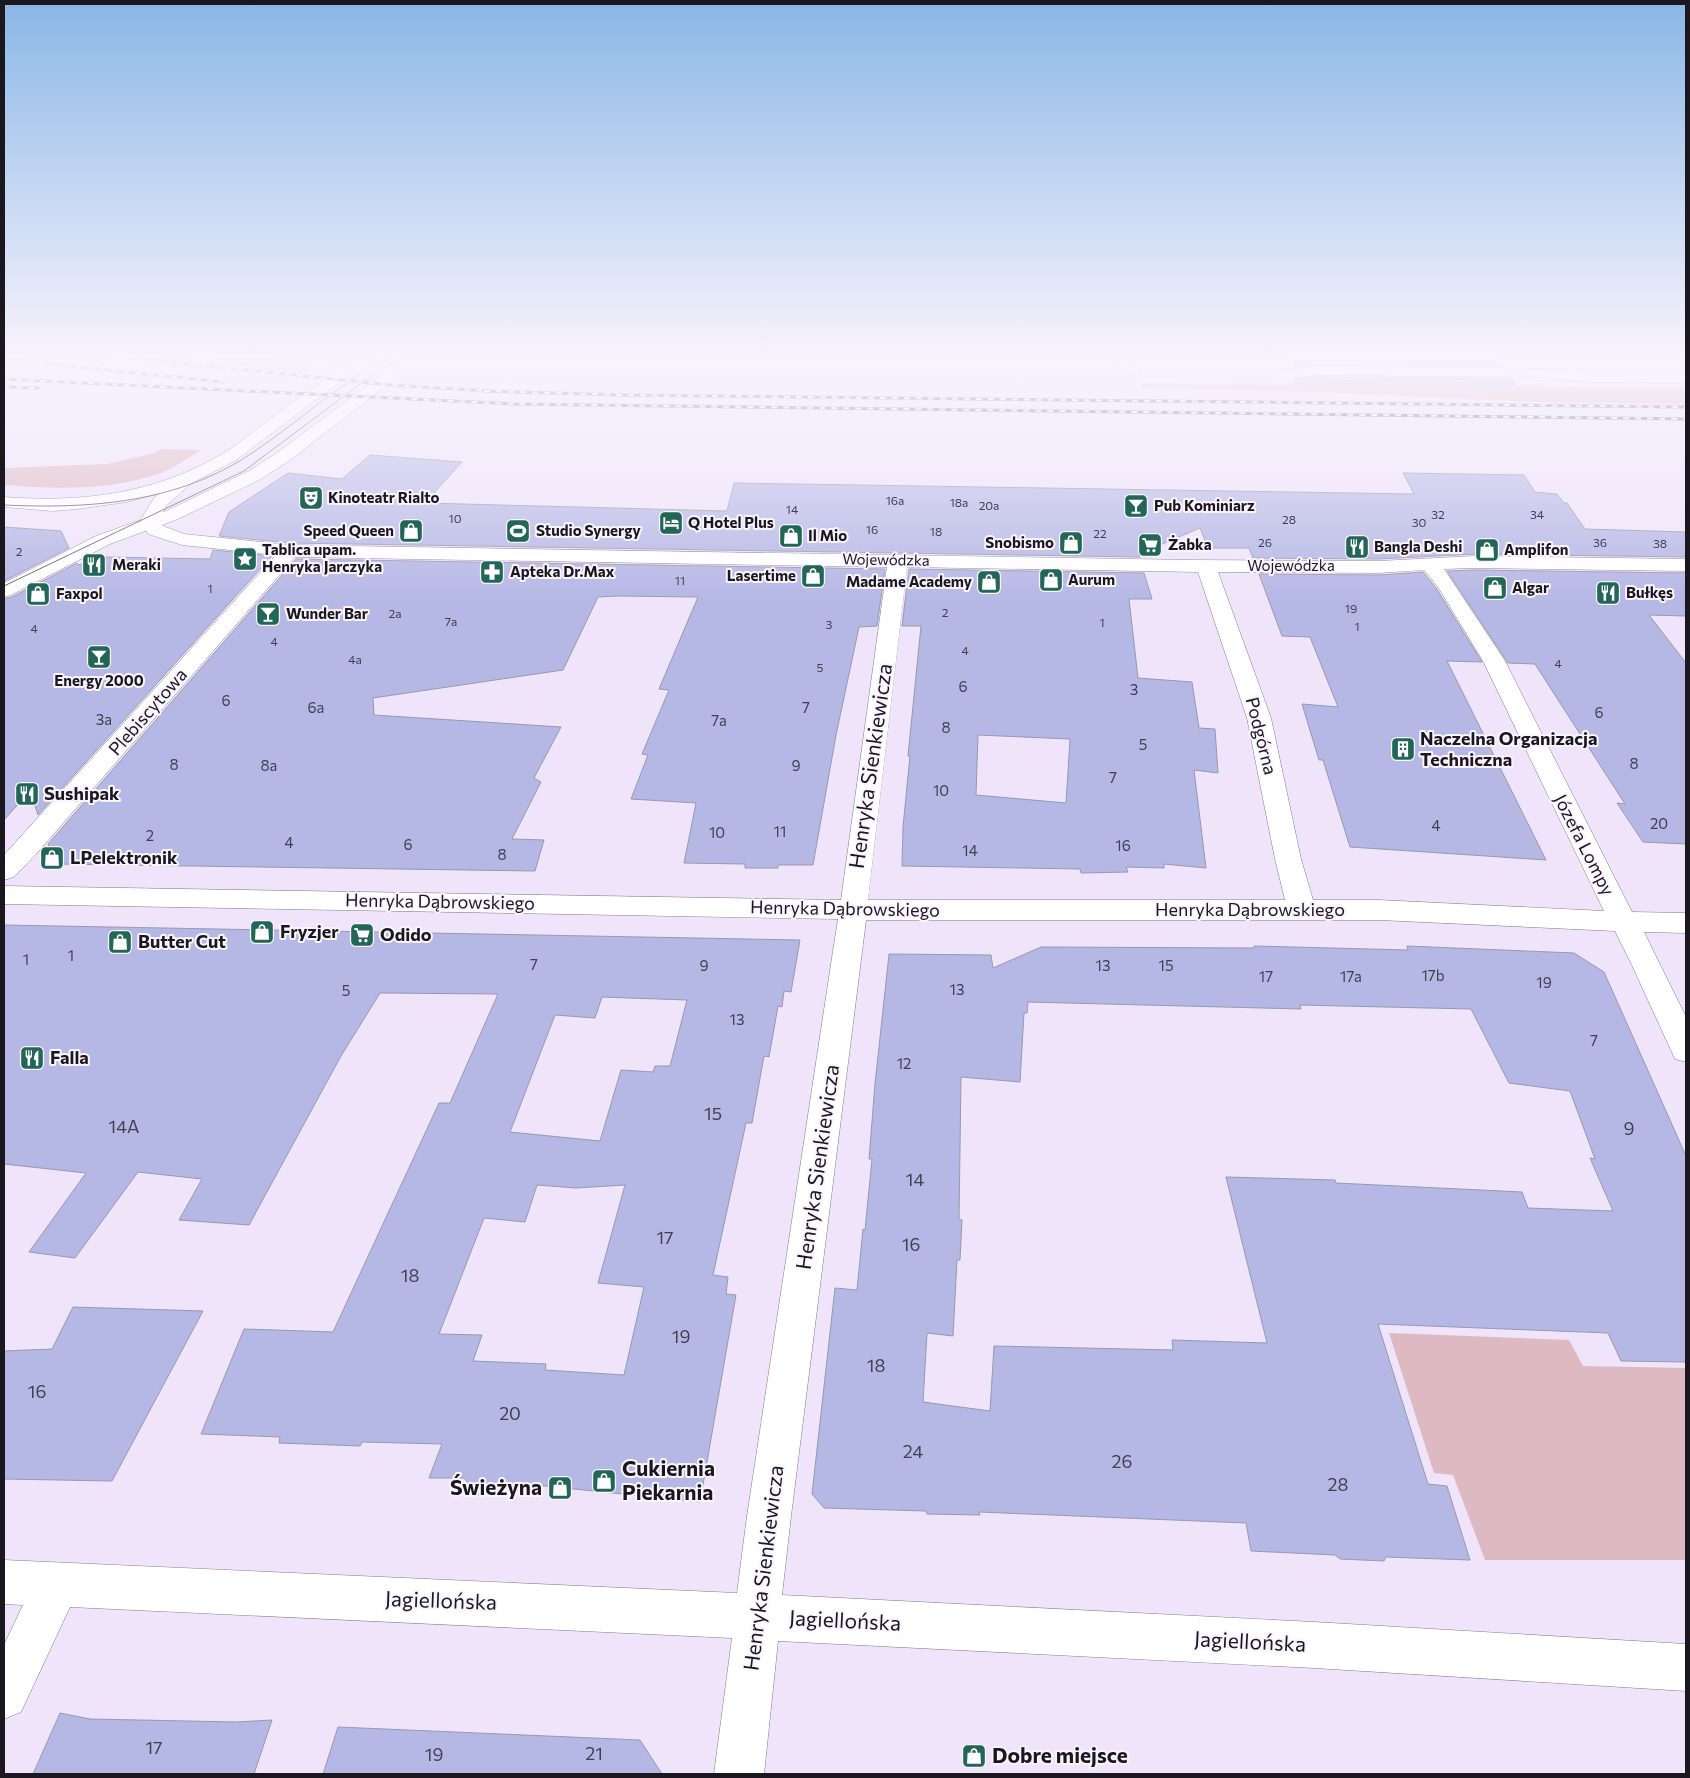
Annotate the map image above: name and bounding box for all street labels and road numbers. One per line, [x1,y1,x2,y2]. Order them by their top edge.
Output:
street label: Wojewódzka [842,549,930,569]
street label: Wojewódzka [1247,556,1335,574]
street label: Henryka Sienkiewicza [843,662,896,870]
street label: Plebiscytowa [103,663,191,759]
street label: Podgórna [1242,695,1282,777]
street label: Józefa Lompy [1550,790,1620,899]
street label: Henryka Dąbrowskiego [345,888,535,914]
street label: Henryka Dąbrowskiego [750,895,940,921]
street label: Henryka Dąbrowskiego [1155,898,1345,920]
street label: Henryka Sienkiewicza [790,1063,843,1271]
street label: Henryka Sienkiewicza [737,1464,788,1672]
street label: Jagiellońska [385,1585,498,1614]
street label: Jagiellońska [788,1604,902,1635]
street label: Jagiellońska [1193,1625,1307,1656]

